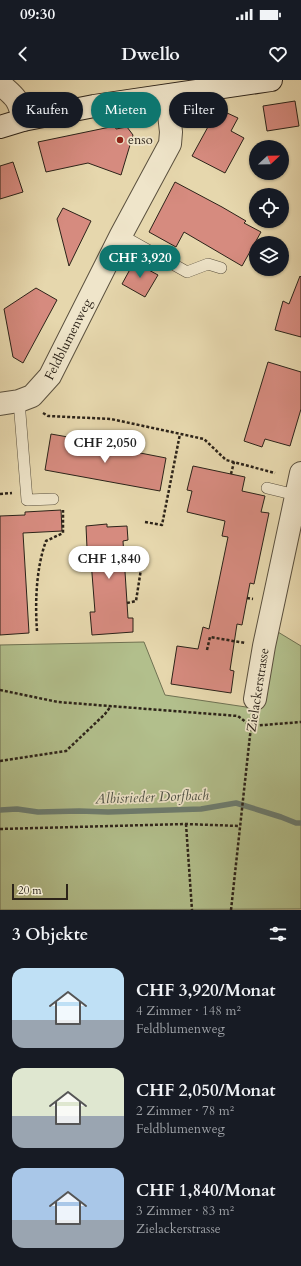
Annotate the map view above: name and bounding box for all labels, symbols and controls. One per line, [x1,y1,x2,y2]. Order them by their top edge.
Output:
text: 09:30 [20,4,55,24]
text: Dwello [121,42,180,67]
icon: back [12,43,34,65]
icon: heart [267,43,289,65]
chip: Kaufen [12,92,83,128]
chip: Mieten [91,92,161,128]
chip: Filter [169,92,228,128]
place label: enso [128,131,153,149]
marker: enso [115,135,125,145]
north arrow [249,140,289,180]
map controls [249,140,289,276]
button: locate [249,188,289,228]
button: layers [249,236,289,276]
pin: CHF 3,920 [94,245,186,279]
text: CHF 3,920 [108,249,172,267]
street label: Feldblumenweg [40,295,97,383]
pin: CHF 2,050 [59,430,151,464]
text: CHF 2,050 [73,434,137,452]
pin: CHF 1,840 [63,546,155,580]
text: CHF 1,840 [77,550,141,568]
street label: Zielackerstrasse [242,647,274,733]
water label: Albisrieder Dorfbach [94,786,209,809]
scale bar [12,882,68,901]
text: 20 m [18,883,42,898]
text: 3 Objekte [12,923,88,946]
icon: filters [267,923,289,945]
text: CHF 3,920/Monat [136,979,276,1002]
icon: home [44,984,92,1032]
text: 4 Zimmer · 148 m² [136,1002,241,1020]
text: Feldblumenweg [136,1020,225,1038]
text: CHF 2,050/Monat [136,1079,276,1102]
icon: home [44,1084,92,1132]
text: 2 Zimmer · 78 m² [136,1102,234,1120]
text: Feldblumenweg [136,1120,225,1138]
text: CHF 1,840/Monat [136,1179,276,1202]
icon: home [44,1184,92,1232]
text: 3 Zimmer · 83 m² [136,1202,234,1220]
text: Zielackerstrasse [136,1220,221,1238]

